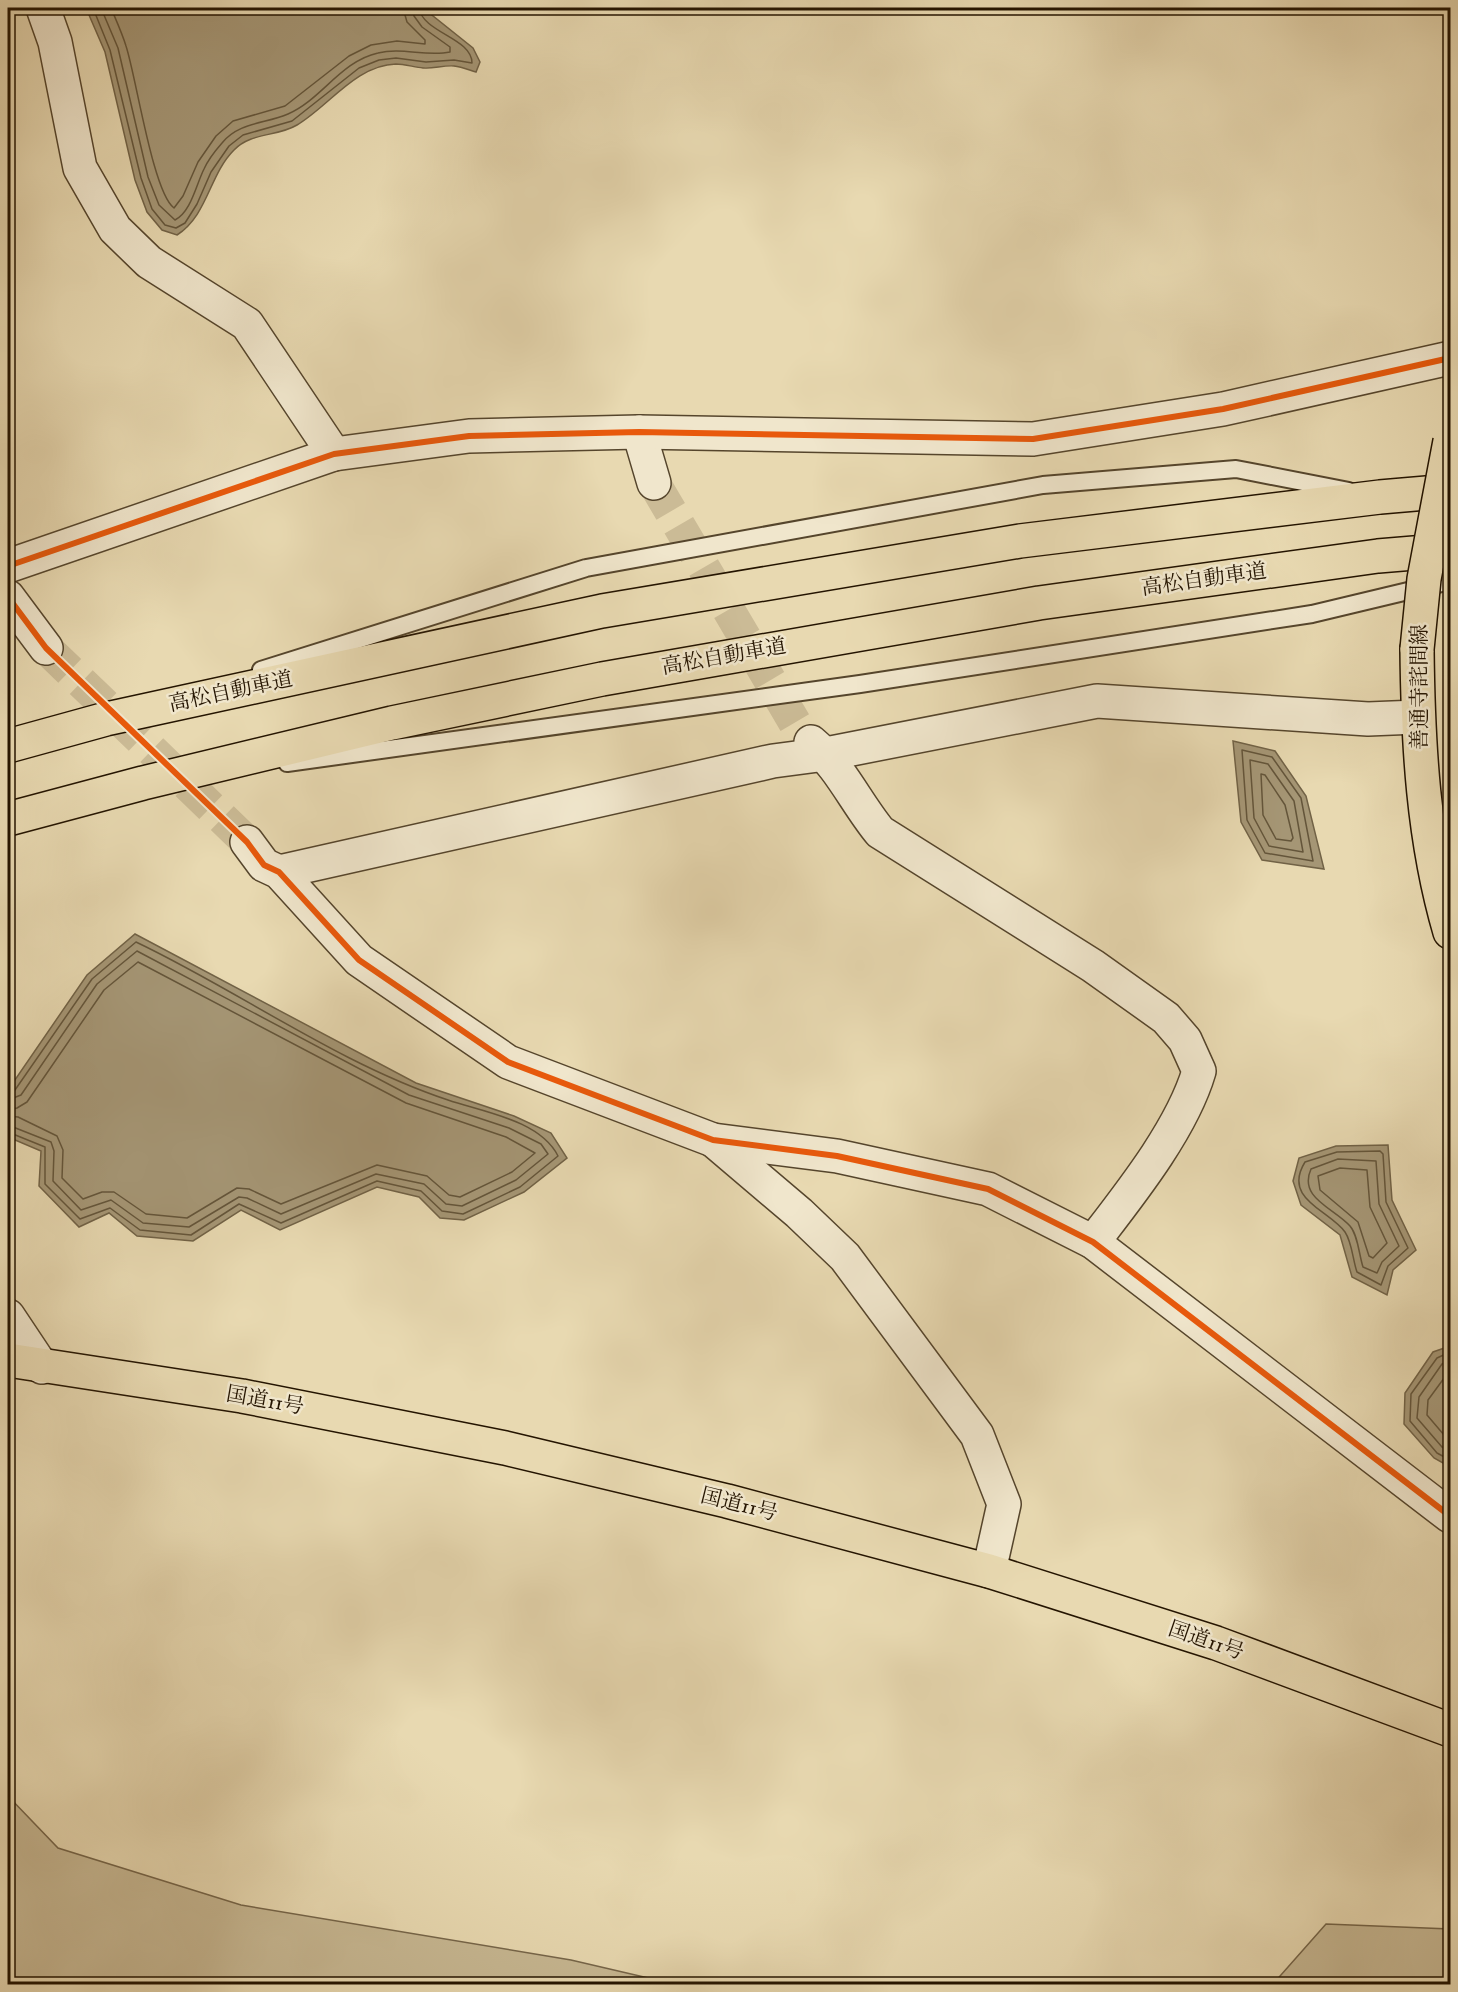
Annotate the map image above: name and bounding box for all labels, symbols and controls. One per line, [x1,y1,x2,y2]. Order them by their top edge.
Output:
street label: 高松自動車道 [1140,558,1268,602]
street label: 善通寺詫間線 [1407,624,1433,750]
street label: 高松自動車道 [660,633,788,681]
street label: 高松自動車道 [167,666,295,718]
street label: 国道11号 [224,1381,306,1421]
street label: 国道11号 [698,1483,780,1527]
street label: 国道11号 [1165,1616,1247,1666]

